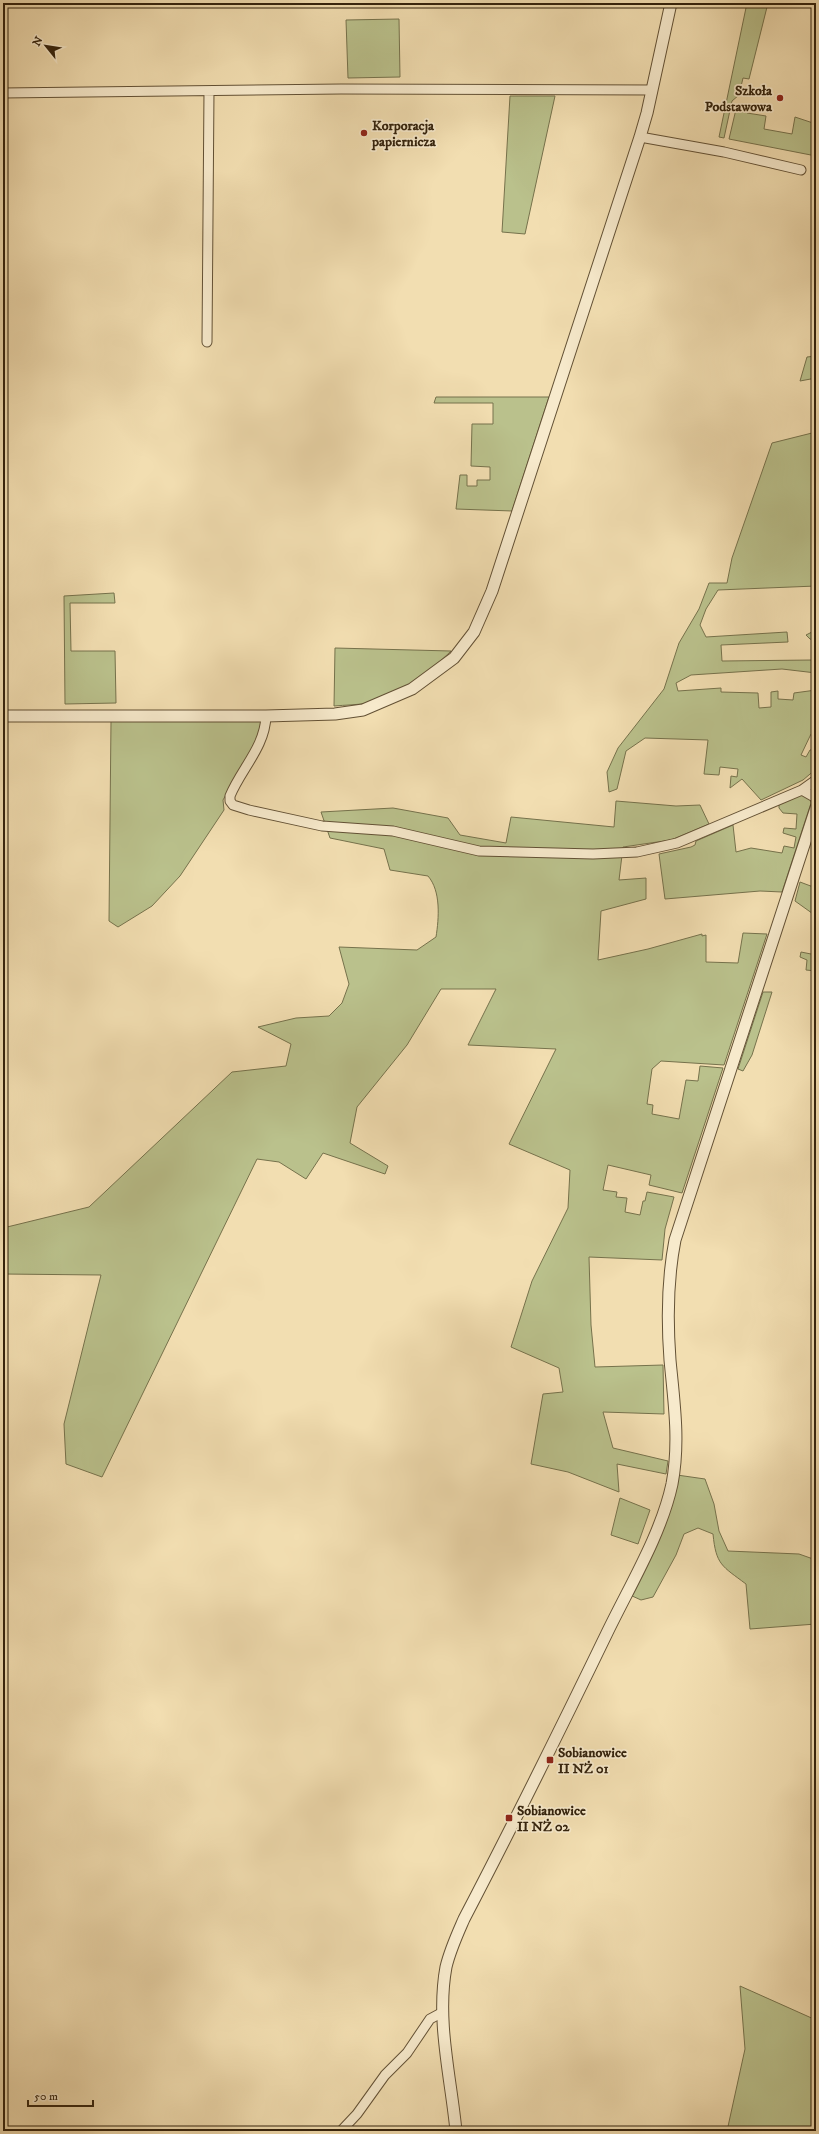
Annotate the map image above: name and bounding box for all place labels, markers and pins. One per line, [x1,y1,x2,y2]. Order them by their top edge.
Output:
place label: Szkoła Podstawowa [705,82,773,116]
marker: Szkoła Podstawowa [775,93,785,103]
place label: Korporacja papiernicza [371,117,437,151]
marker: Korporacja papiernicza [359,128,369,138]
place label: Sobianowice II NŻ 01 [558,1744,627,1778]
marker: Sobianowice II NŻ 01 [545,1755,555,1765]
place label: Sobianowice II NŻ 02 [517,1802,586,1836]
marker: Sobianowice II NŻ 02 [504,1813,514,1823]

